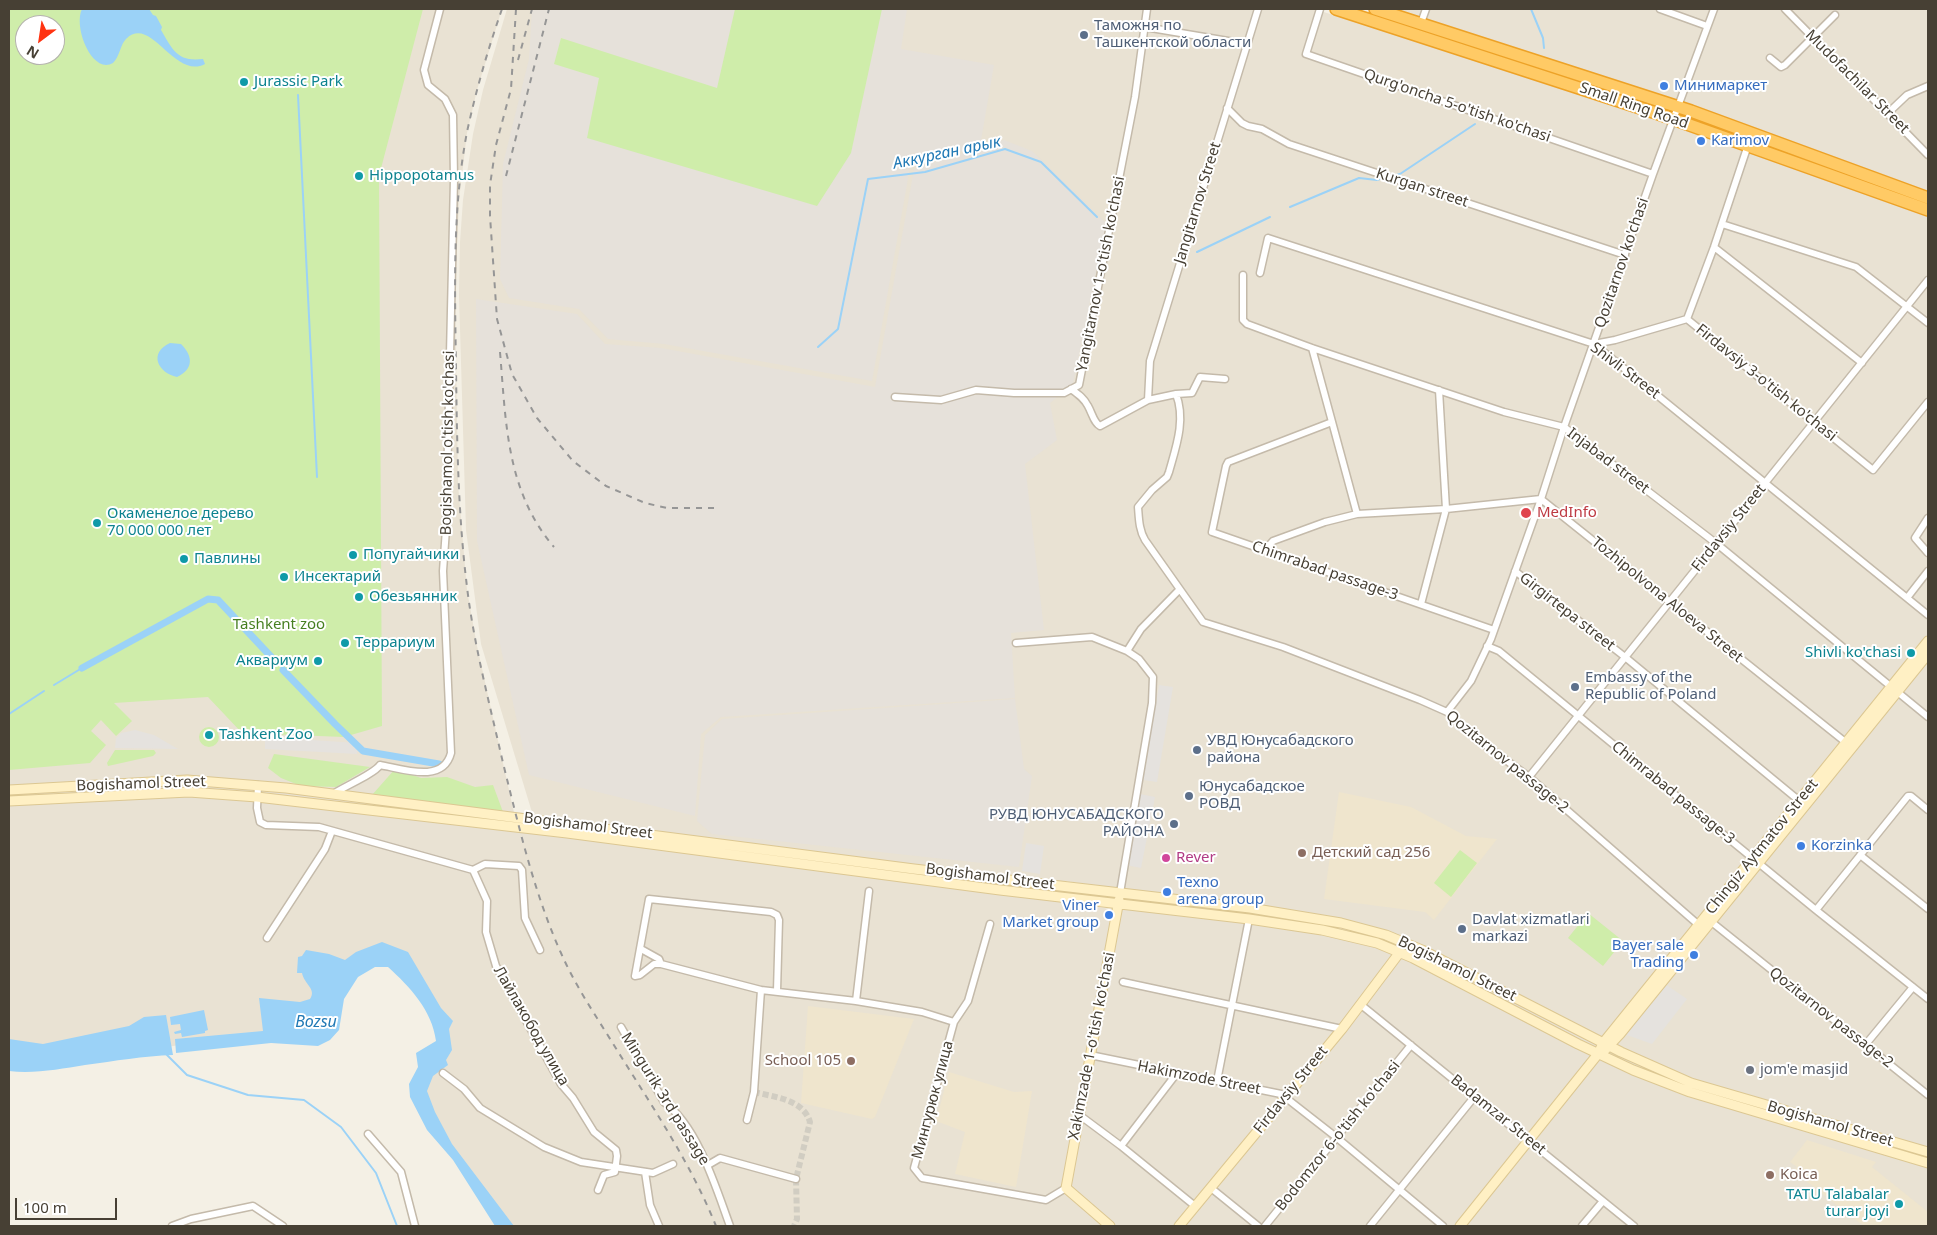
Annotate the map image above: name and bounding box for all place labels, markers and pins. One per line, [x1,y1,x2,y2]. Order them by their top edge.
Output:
place label: Таможня по Ташкентской области [1094,17,1251,52]
marker: Таможня по Ташкентской области [1078,29,1090,41]
place label: Jurassic Park [254,73,343,91]
marker: Jurassic Park [238,76,250,88]
place label: Минимаркет [1674,77,1767,95]
marker: Минимаркет [1658,80,1670,92]
place label: Karimov [1711,132,1769,150]
marker: Karimov [1695,135,1707,147]
place label: Hippopotamus [369,167,474,185]
marker: Hippopotamus [353,170,365,182]
place label: MedInfo [1537,504,1597,522]
place label: Окаменелое дерево 70 000 000 лет [107,505,254,540]
marker: MedInfo [1519,506,1533,520]
marker: Окаменелое дерево 70 000 000 лет [91,517,103,529]
place label: Попугайчики [363,546,459,564]
marker: Попугайчики [347,549,359,561]
place label: Павлины [194,550,261,568]
marker: Павлины [178,553,190,565]
place label: Инсектарий [294,568,381,586]
marker: Инсектарий [278,571,290,583]
place label: Обезьянник [369,588,457,606]
marker: Обезьянник [353,591,365,603]
place label: Террариум [355,634,435,652]
marker: Террариум [339,637,351,649]
place label: Shivli ko'chasi [1805,644,1901,662]
marker: Shivli ko'chasi [1905,647,1917,659]
place label: Аквариум [236,652,308,670]
marker: Аквариум [312,655,324,667]
place label: Embassy of the Republic of Poland [1585,669,1716,704]
marker: Embassy of the Republic of Poland [1569,681,1581,693]
place label: Tashkent Zoo [219,726,313,744]
marker: Tashkent Zoo [203,729,215,741]
place label: УВД Юнусабадского района [1207,732,1354,767]
marker: УВД Юнусабадского района [1191,744,1203,756]
place label: Юнусабадское РОВД [1199,778,1305,813]
marker: Юнусабадское РОВД [1183,790,1195,802]
place label: РУВД ЮНУСАБАДСКОГО РАЙОНА [989,806,1164,841]
marker: РУВД ЮНУСАБАДСКОГО РАЙОНА [1168,818,1180,830]
place label: Korzinka [1811,837,1872,855]
marker: Korzinka [1795,840,1807,852]
place label: Детский сад 256 [1312,844,1430,862]
marker: Детский сад 256 [1296,847,1308,859]
place label: Rever [1176,849,1216,867]
marker: Rever [1160,852,1172,864]
place label: Texno arena group [1177,874,1264,909]
marker: Texno arena group [1161,886,1173,898]
place label: Viner Market group [1002,897,1099,932]
marker: Viner Market group [1103,909,1115,921]
place label: Davlat xizmatlari markazi [1472,911,1590,946]
marker: Davlat xizmatlari markazi [1456,923,1468,935]
place label: Bayer sale Trading [1612,937,1684,972]
marker: Bayer sale Trading [1688,949,1700,961]
place label: School 105 [765,1052,841,1070]
marker: School 105 [845,1055,857,1067]
place label: jom'e masjid [1760,1061,1848,1079]
marker: jom'e masjid [1744,1064,1756,1076]
place label: Koica [1780,1166,1818,1184]
marker: Koica [1764,1169,1776,1181]
place label: TATU Talabalar turar joyi [1786,1186,1889,1221]
marker: TATU Talabalar turar joyi [1893,1198,1905,1210]

